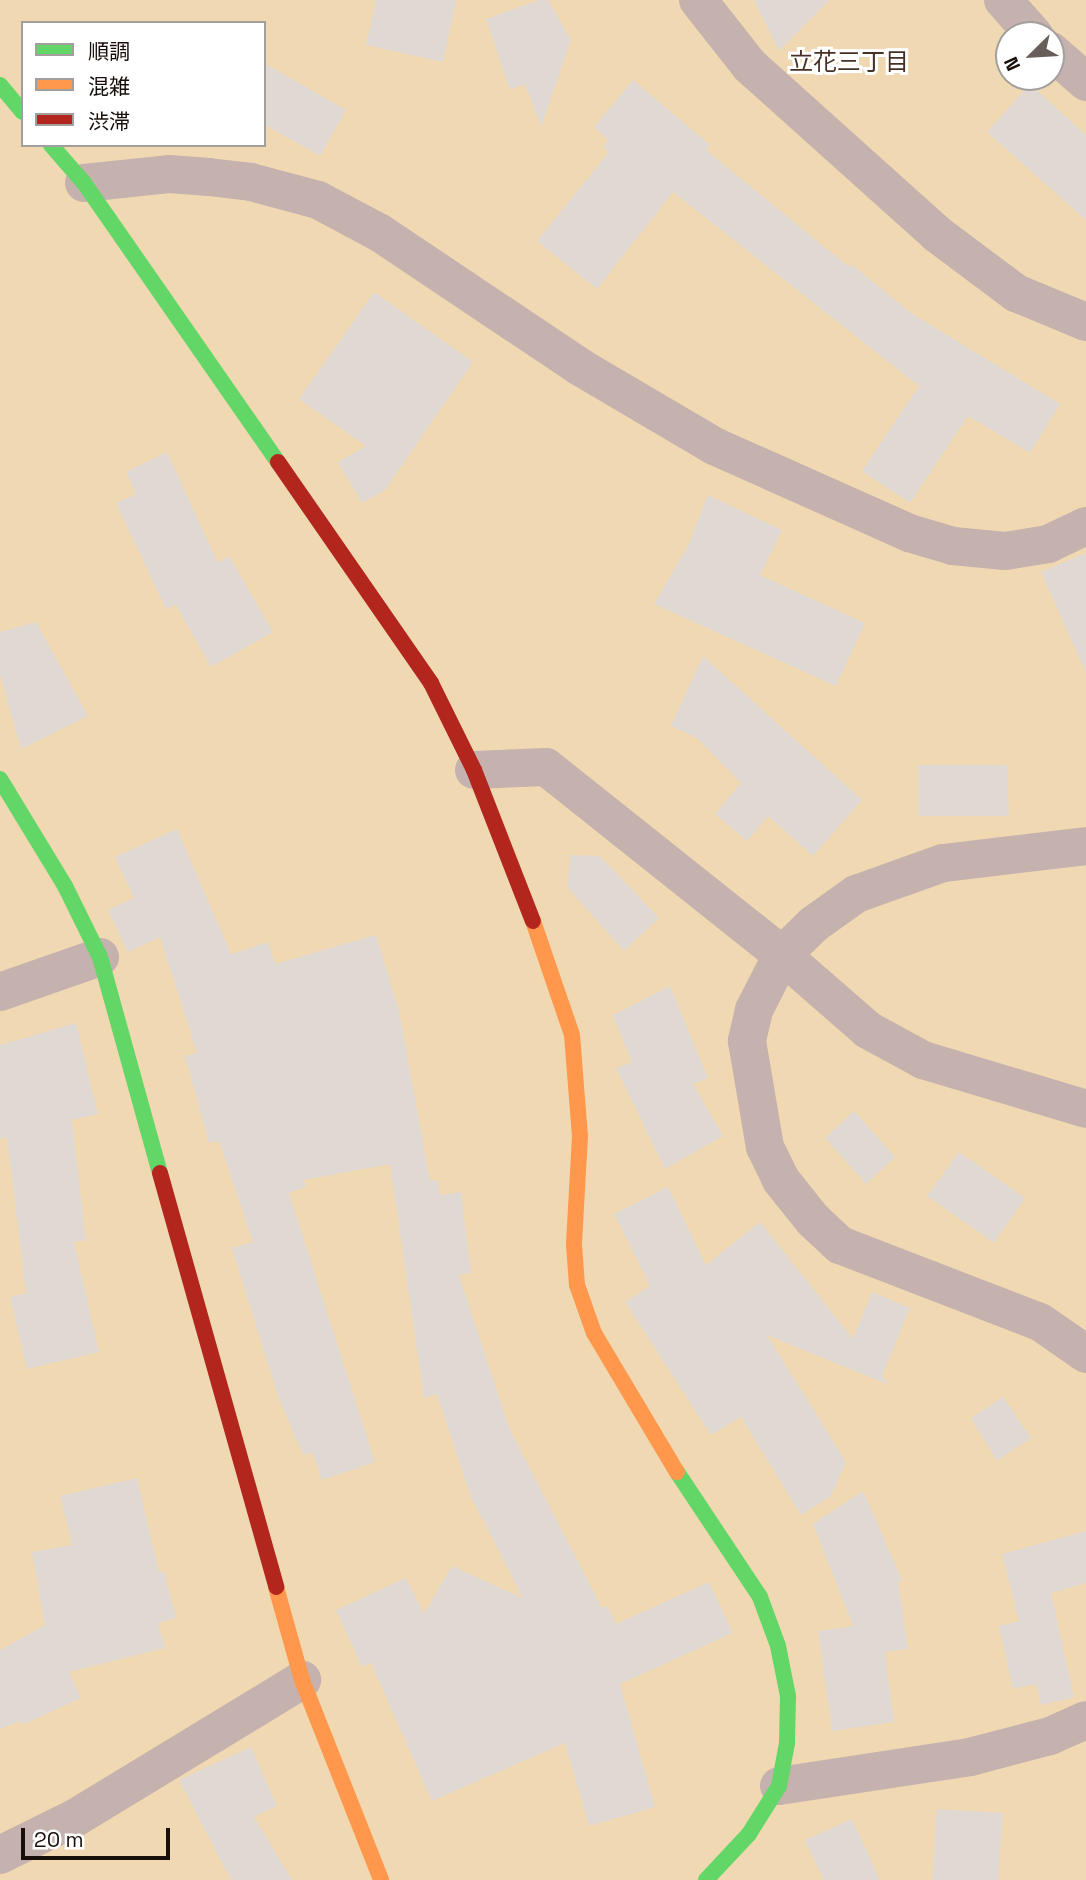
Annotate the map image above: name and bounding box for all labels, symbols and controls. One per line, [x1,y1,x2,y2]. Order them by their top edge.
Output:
legend [21,21,266,147]
north arrow [995,21,1065,91]
text: 順調 [88,38,130,65]
district label: 立花三丁目 [789,48,909,76]
text: N [998,53,1026,75]
text: 混雑 [88,73,130,100]
text: 渋滞 [88,108,130,135]
scale bar [24,1814,173,1858]
text: 20 m [34,1826,84,1853]

